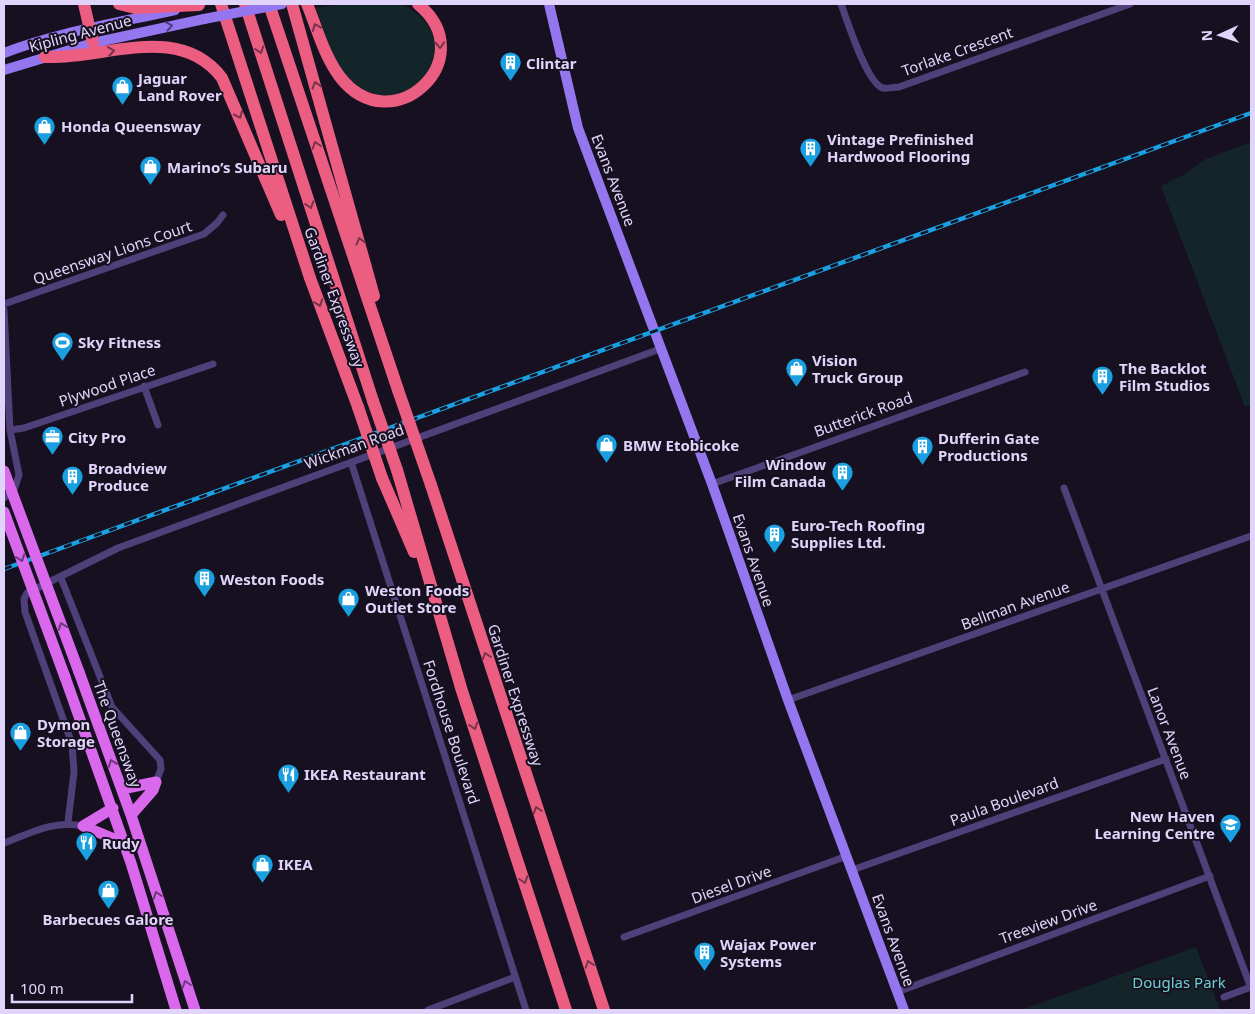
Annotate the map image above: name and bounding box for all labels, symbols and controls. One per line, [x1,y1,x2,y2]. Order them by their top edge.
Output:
street label: Kipling Avenue [27,10,133,56]
north arrow [1195,10,1245,60]
street label: Torlake Crescent [899,21,1016,80]
one-way arrow [165,22,174,32]
one-way arrow [312,23,322,32]
text: N [1197,30,1216,42]
one-way arrow [434,41,445,49]
one-way arrow [254,45,264,54]
one-way arrow [107,46,115,56]
building icon: Clintar [498,51,522,82]
place label: Clintar [526,53,577,73]
place label: Jaguar Land Rover [136,68,222,105]
shop icon: Jaguar Land Rover [110,75,134,106]
one-way arrow [311,80,322,89]
one-way arrow [233,110,243,119]
shop icon: Honda Queensway [33,114,57,145]
place label: Honda Queensway [61,116,202,136]
place label: Vintage Prefinished Hardwood Flooring [827,129,974,166]
street label: Evans Avenue [587,131,641,229]
building icon: Vintage Prefinished Hardwood Flooring [799,136,823,167]
one-way arrow [312,141,322,150]
shop icon: Marino’s Subaru [139,155,163,186]
place label: Marino’s Subaru [167,157,287,177]
one-way arrow [305,200,315,208]
street label: Queensway Lions Court [30,215,195,289]
street label: Gardiner Expressway [300,224,370,370]
one-way arrow [356,238,366,246]
one-way arrow [313,298,323,307]
sports icon: Sky Fitness [50,330,74,361]
place label: Sky Fitness [78,332,161,352]
place label: Vision Truck Group [812,350,903,387]
shop icon: Vision Truck Group [784,357,808,388]
place label: The Backlot Film Studios [1119,358,1210,395]
street label: Plywood Place [56,359,158,411]
building icon: The Backlot Film Studios [1091,365,1115,396]
street label: Butterick Road [811,387,915,441]
street label: Wickman Road [301,419,407,473]
office icon: City Pro [40,425,64,456]
place label: City Pro [68,427,126,447]
place label: Dufferin Gate Productions [938,428,1039,465]
shop icon: BMW Etobicoke [595,433,619,464]
place label: BMW Etobicoke [623,435,739,455]
building icon: Dufferin Gate Productions [910,435,934,466]
place label: Window Film Canada [734,454,826,491]
place label: Broadview Produce [88,458,167,495]
building icon: Window Film Canada [830,461,854,492]
building icon: Broadview Produce [60,465,84,496]
street label: Evans Avenue [729,511,779,609]
place label: Euro-Tech Roofing Supplies Ltd. [791,515,925,552]
building icon: Euro-Tech Roofing Supplies Ltd. [763,522,787,553]
one-way arrow [15,553,25,561]
building icon: Weston Foods [192,567,216,598]
place label: Weston Foods [220,569,324,589]
street label: Bellman Avenue [958,576,1072,634]
place label: Weston Foods Outlet Store [365,580,469,617]
shop icon: Weston Foods Outlet Store [337,587,361,618]
street label: Gardiner Expressway [484,621,549,769]
one-way arrow [57,623,67,631]
one-way arrow [482,652,492,660]
street label: Fordhouse Boulevard [419,657,485,807]
street label: The Queensway [89,678,147,790]
street label: Lanor Avenue [1143,684,1197,782]
place label: Dymon Storage [37,714,95,751]
shop icon: Dymon Storage [9,721,33,752]
one-way arrow [468,721,478,729]
one-way arrow [108,759,118,767]
restaurant icon: IKEA Restaurant [276,762,300,793]
place label: IKEA Restaurant [304,764,426,784]
street label: Paula Boulevard [947,772,1061,830]
one-way arrow [533,806,543,815]
place label: New Haven Learning Centre [1094,806,1215,843]
school or university icon: New Haven Learning Centre [1219,813,1243,844]
restaurant icon: Rudy [74,831,98,862]
place label: Rudy [102,833,140,853]
shop icon: IKEA [250,852,274,883]
place label: IKEA [278,854,313,874]
street label: Diesel Drive [688,860,774,908]
one-way arrow [518,876,528,884]
shop icon: Barbecues Galore [96,879,120,910]
one-way arrow [153,891,163,899]
street label: Evans Avenue [868,891,920,989]
street label: Treeview Drive [996,894,1100,948]
place label: Barbecues Galore [42,909,174,929]
place label: Wajax Power Systems [720,934,816,971]
building icon: Wajax Power Systems [692,941,716,972]
one-way arrow [584,960,594,969]
scale bar [12,972,132,1004]
park label: Douglas Park [1132,972,1226,992]
text: 100 m [20,978,64,998]
one-way arrow [182,980,192,989]

